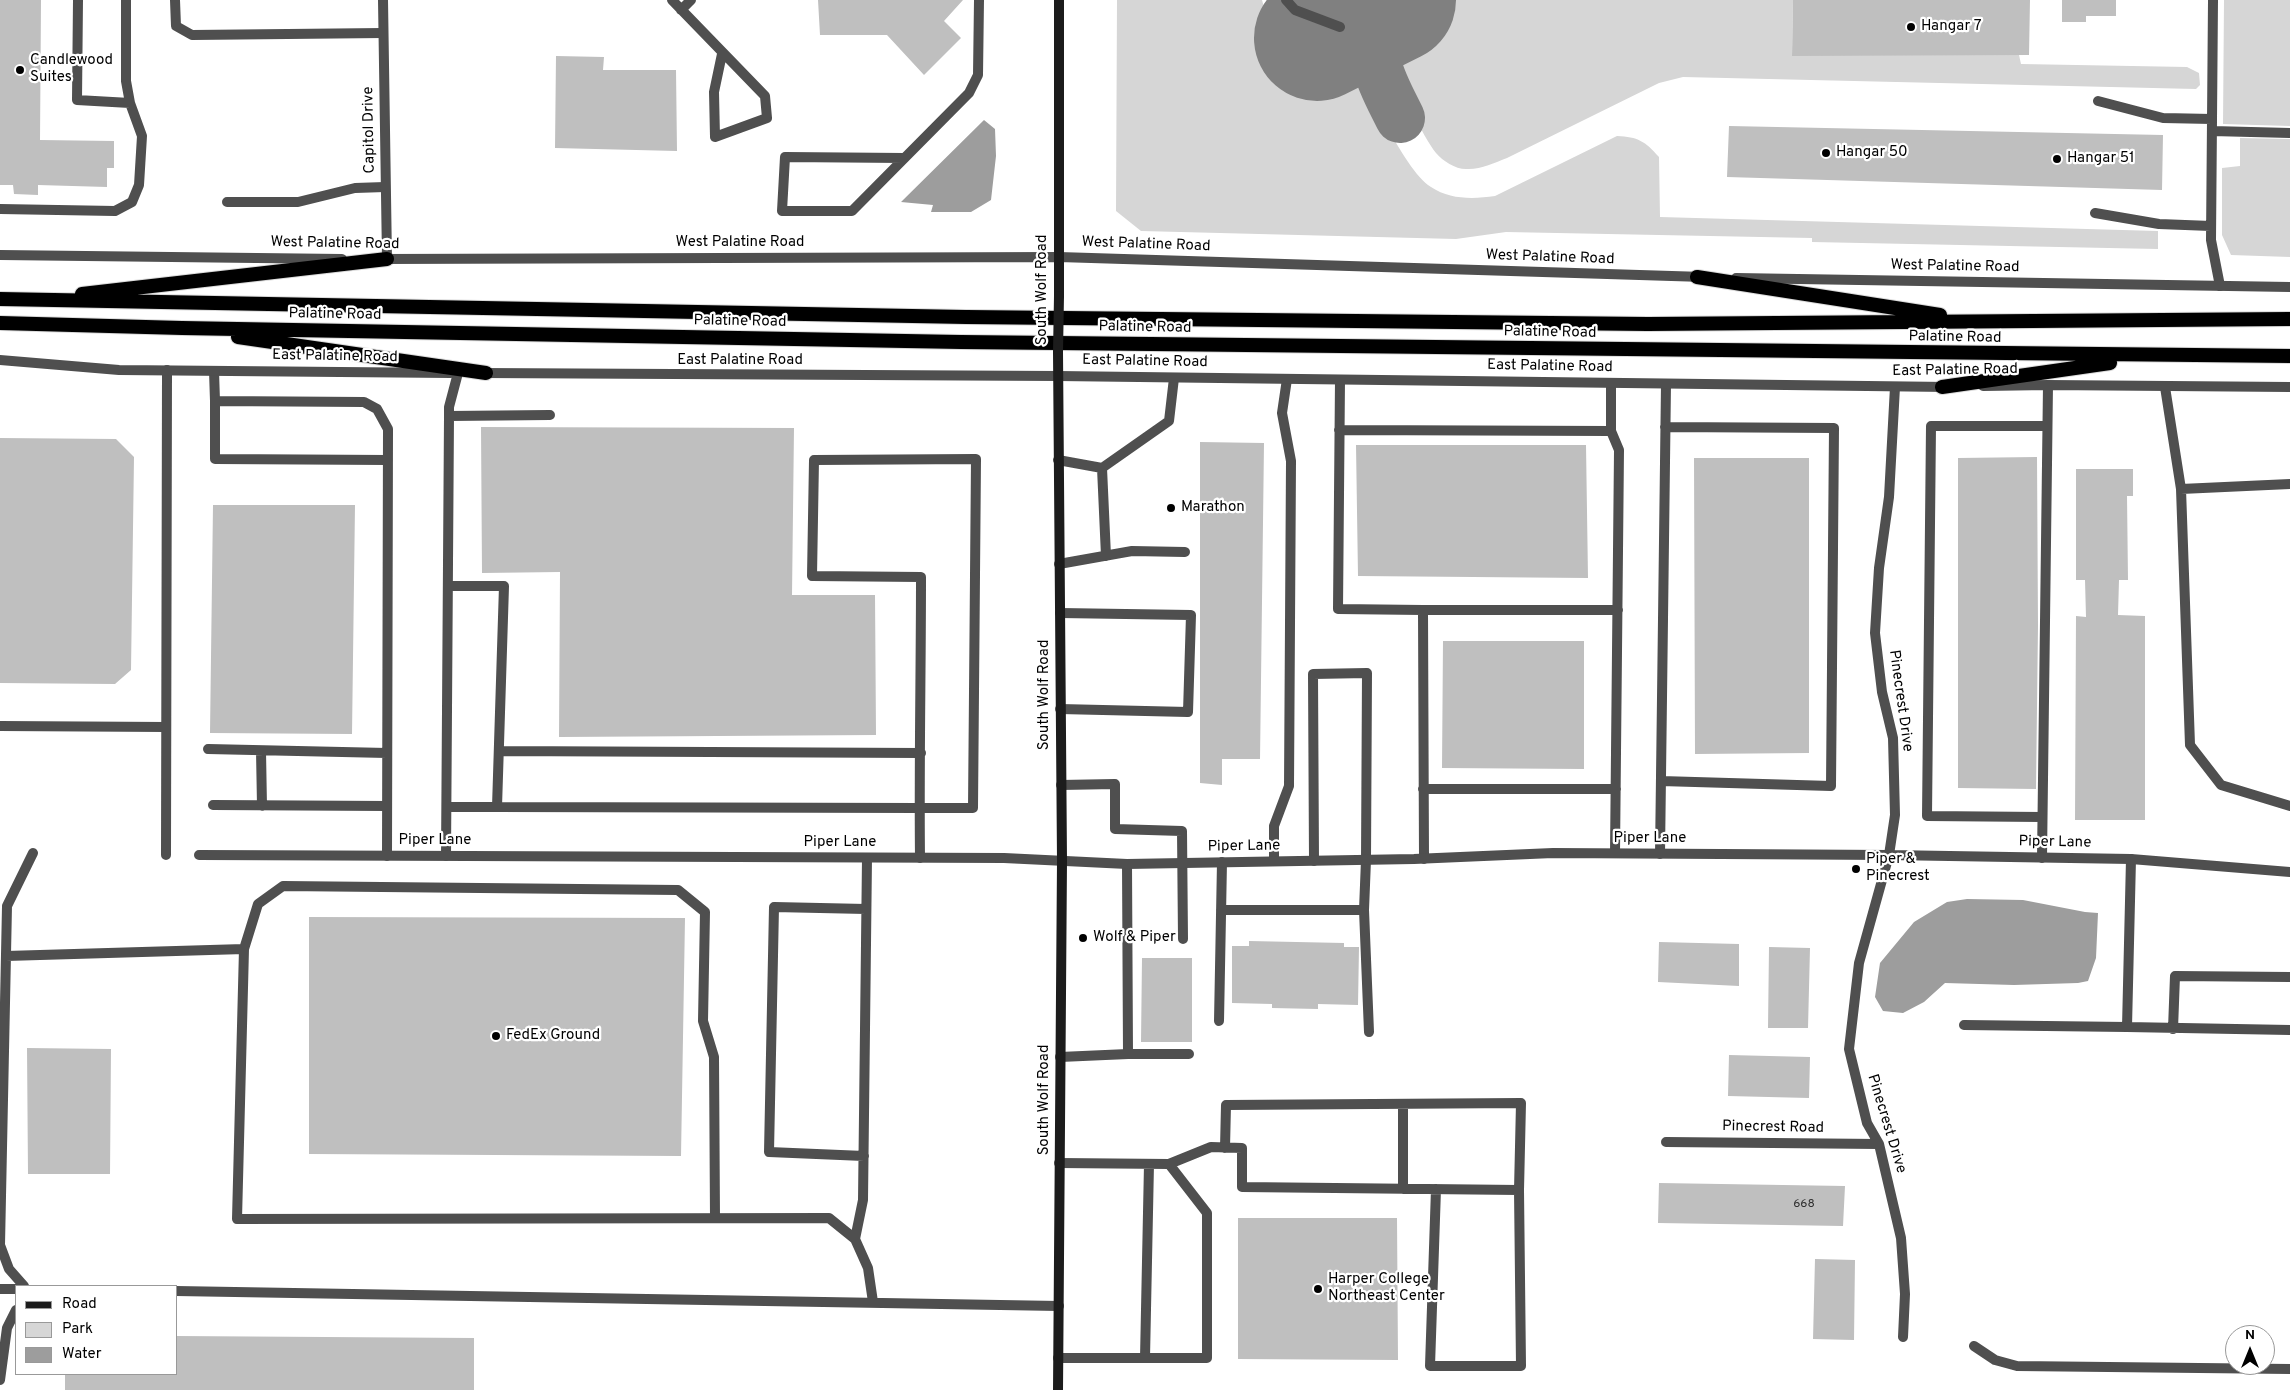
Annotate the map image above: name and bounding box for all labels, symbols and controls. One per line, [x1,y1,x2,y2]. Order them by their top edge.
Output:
place label: Hangar 7 [1921,18,1982,36]
marker: Hangar 7 [1905,21,1917,33]
place label: Candlewood Suites [30,52,113,87]
marker: Candlewood Suites [14,64,26,76]
street label: Capitol Drive [360,86,380,174]
place label: Hangar 50 [1836,144,1908,162]
marker: Hangar 50 [1820,147,1832,159]
place label: Hangar 51 [2067,150,2135,168]
marker: Hangar 51 [2051,153,2063,165]
street label: West Palatine Road [270,234,400,254]
street label: West Palatine Road [675,234,805,252]
street label: West Palatine Road [1081,234,1211,256]
street label: South Wolf Road [1034,235,1052,345]
street label: West Palatine Road [1485,247,1615,269]
street label: West Palatine Road [1890,257,2020,277]
street label: Palatine Road [288,305,382,325]
street label: Palatine Road [693,312,787,332]
street label: Palatine Road [1098,318,1192,338]
street label: Palatine Road [1503,323,1597,343]
street label: Palatine Road [1908,328,2002,348]
street label: East Palatine Road [272,347,398,367]
street label: East Palatine Road [677,352,803,370]
street label: East Palatine Road [1082,352,1208,372]
street label: East Palatine Road [1487,357,1613,377]
street label: East Palatine Road [1892,361,2018,381]
place label: Marathon [1181,499,1245,517]
marker: Marathon [1165,502,1177,514]
street label: South Wolf Road [1036,640,1054,750]
street label: Pinecrest Drive [1884,649,1916,753]
street label: Piper Lane [1614,830,1686,848]
street label: Piper Lane [399,832,471,850]
street label: Piper Lane [2018,833,2092,853]
street label: Piper Lane [804,834,876,852]
street label: Piper Lane [1207,837,1281,857]
place label: Piper & Pinecrest [1866,851,1930,886]
marker: Piper & Pinecrest [1850,863,1862,875]
place label: Wolf & Piper [1093,929,1176,947]
marker: Wolf & Piper [1077,932,1089,944]
place label: FedEx Ground [506,1027,600,1045]
marker: FedEx Ground [490,1030,502,1042]
street label: South Wolf Road [1036,1045,1054,1155]
street label: Pinecrest Drive [1862,1072,1910,1176]
street label: Pinecrest Road [1722,1118,1824,1138]
house number: 668 [1793,1198,1815,1212]
place label: Harper College Northeast Center [1328,1271,1445,1306]
marker: Harper College Northeast Center [1312,1283,1324,1295]
legend [15,1285,178,1375]
text: Road [62,1295,97,1314]
text: Park [62,1320,93,1339]
north arrow [2225,1325,2275,1375]
text: N [2245,1327,2255,1344]
text: Water [62,1345,101,1364]

